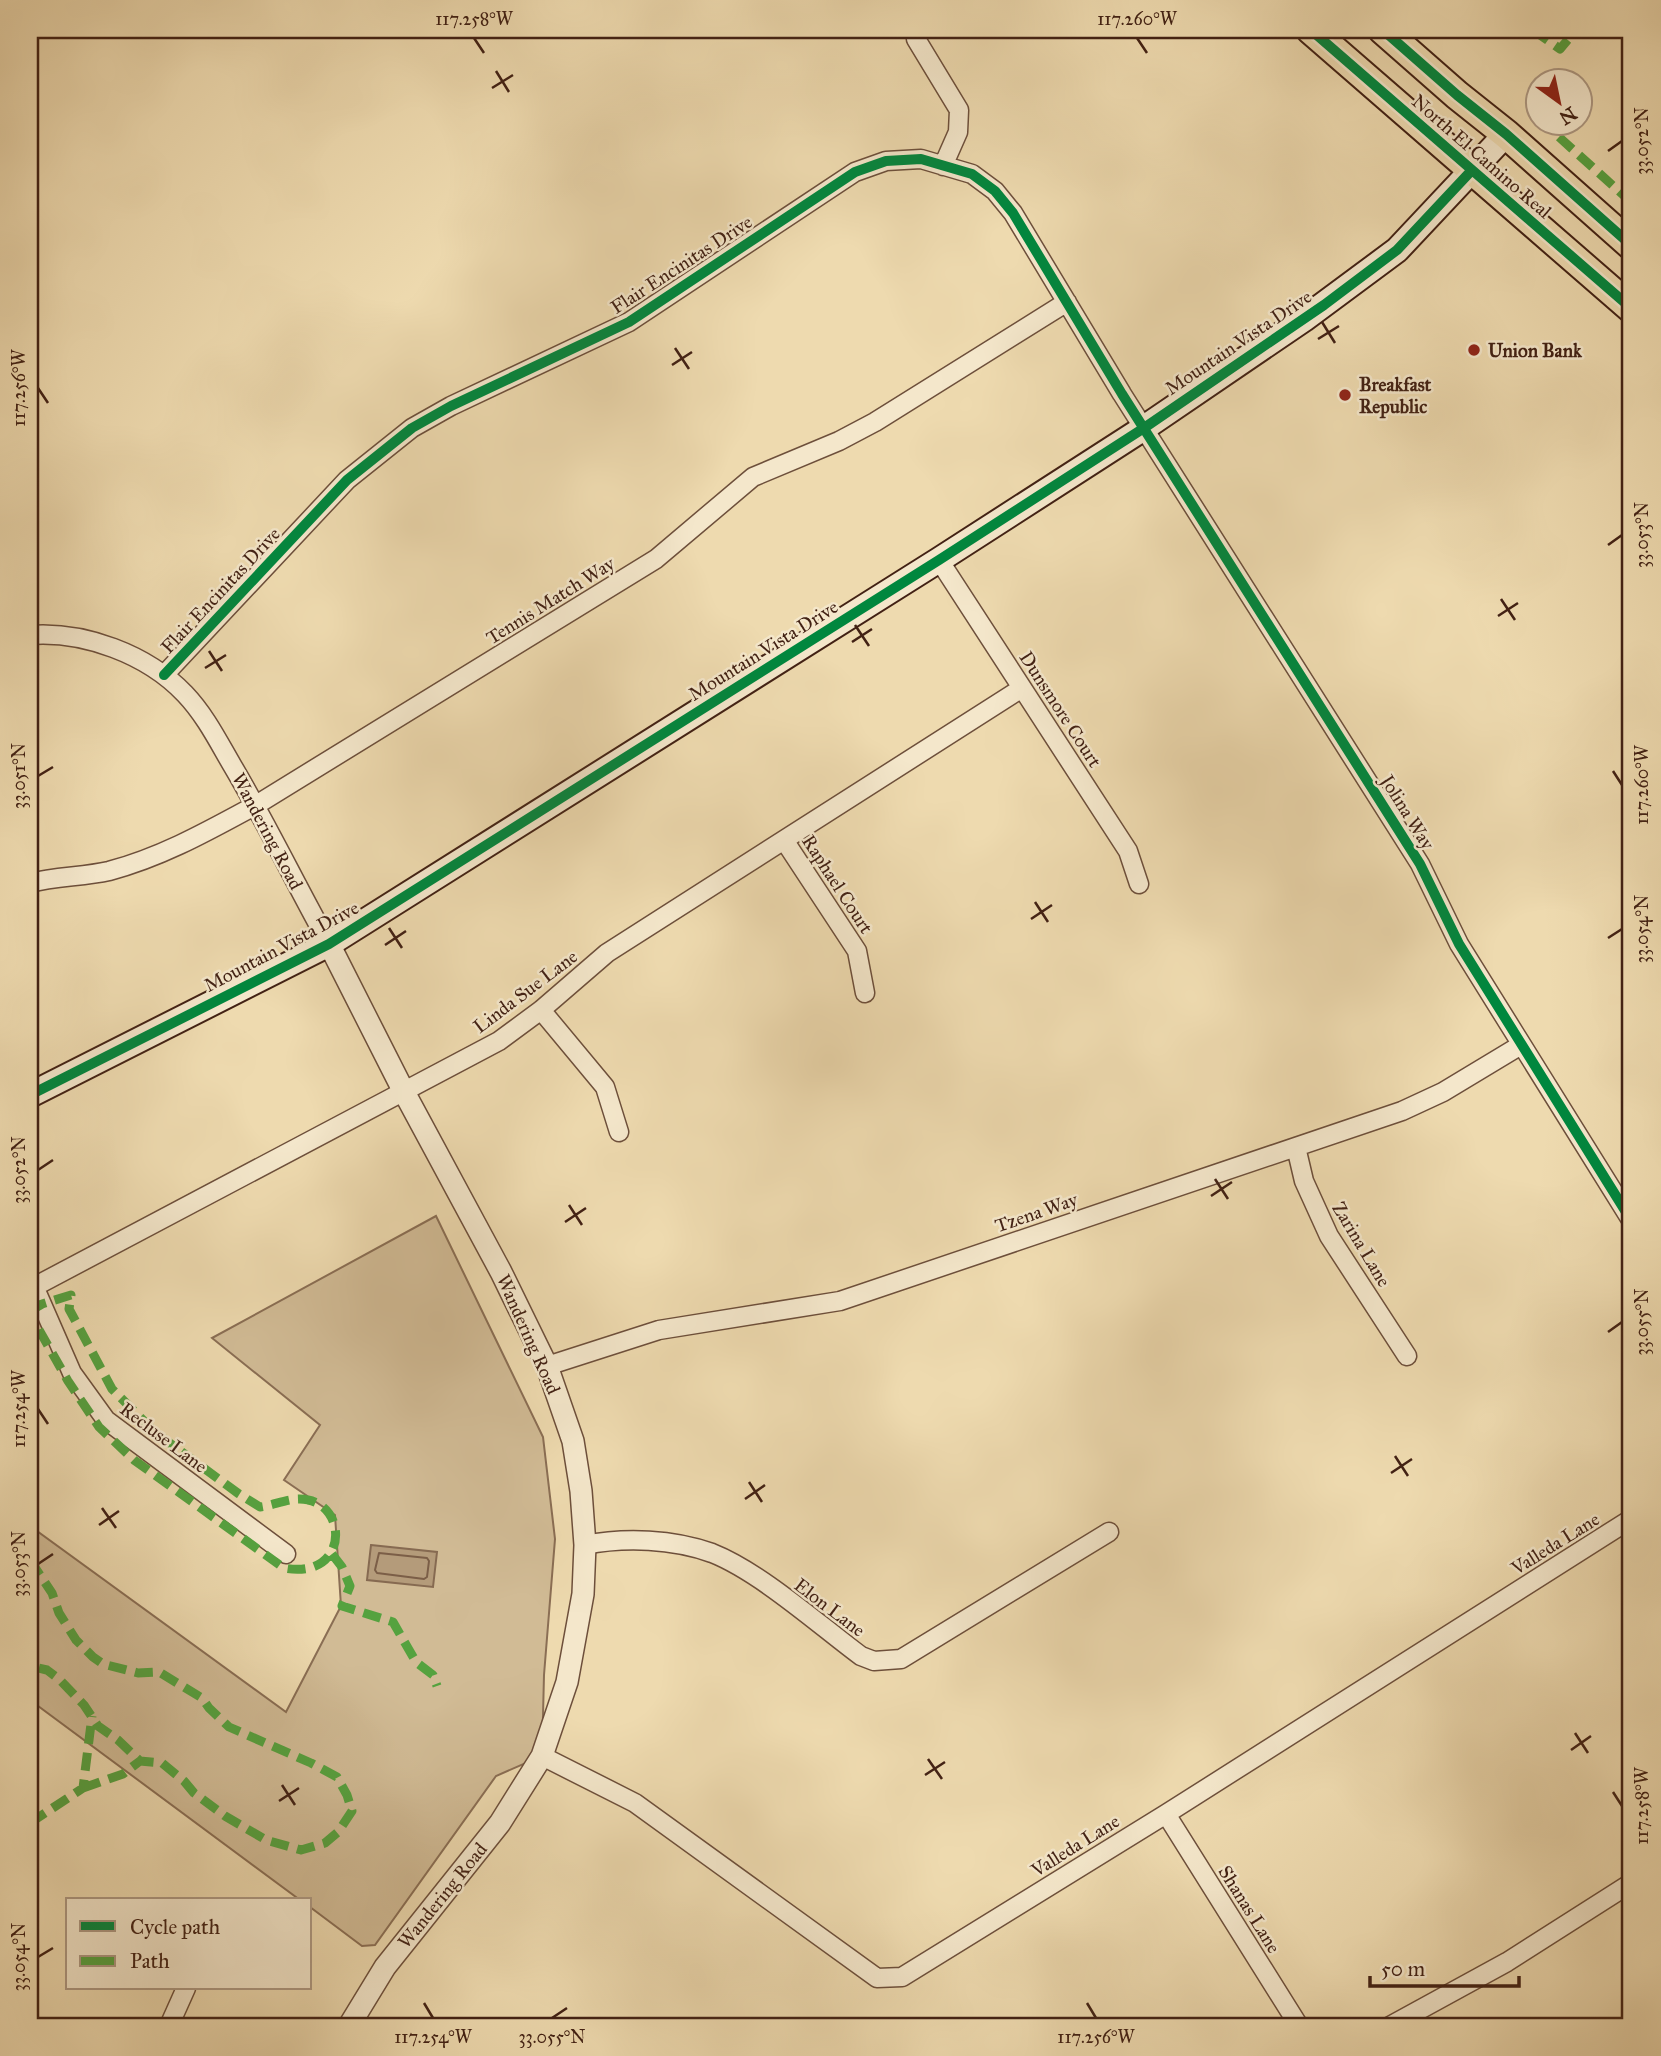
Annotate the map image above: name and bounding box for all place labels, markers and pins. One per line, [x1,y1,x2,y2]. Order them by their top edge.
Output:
place label: Union Bank [1488,339,1583,362]
marker: Union Bank [1466,342,1482,358]
place label: Breakfast Republic [1359,373,1432,419]
marker: Breakfast Republic [1337,387,1353,403]

